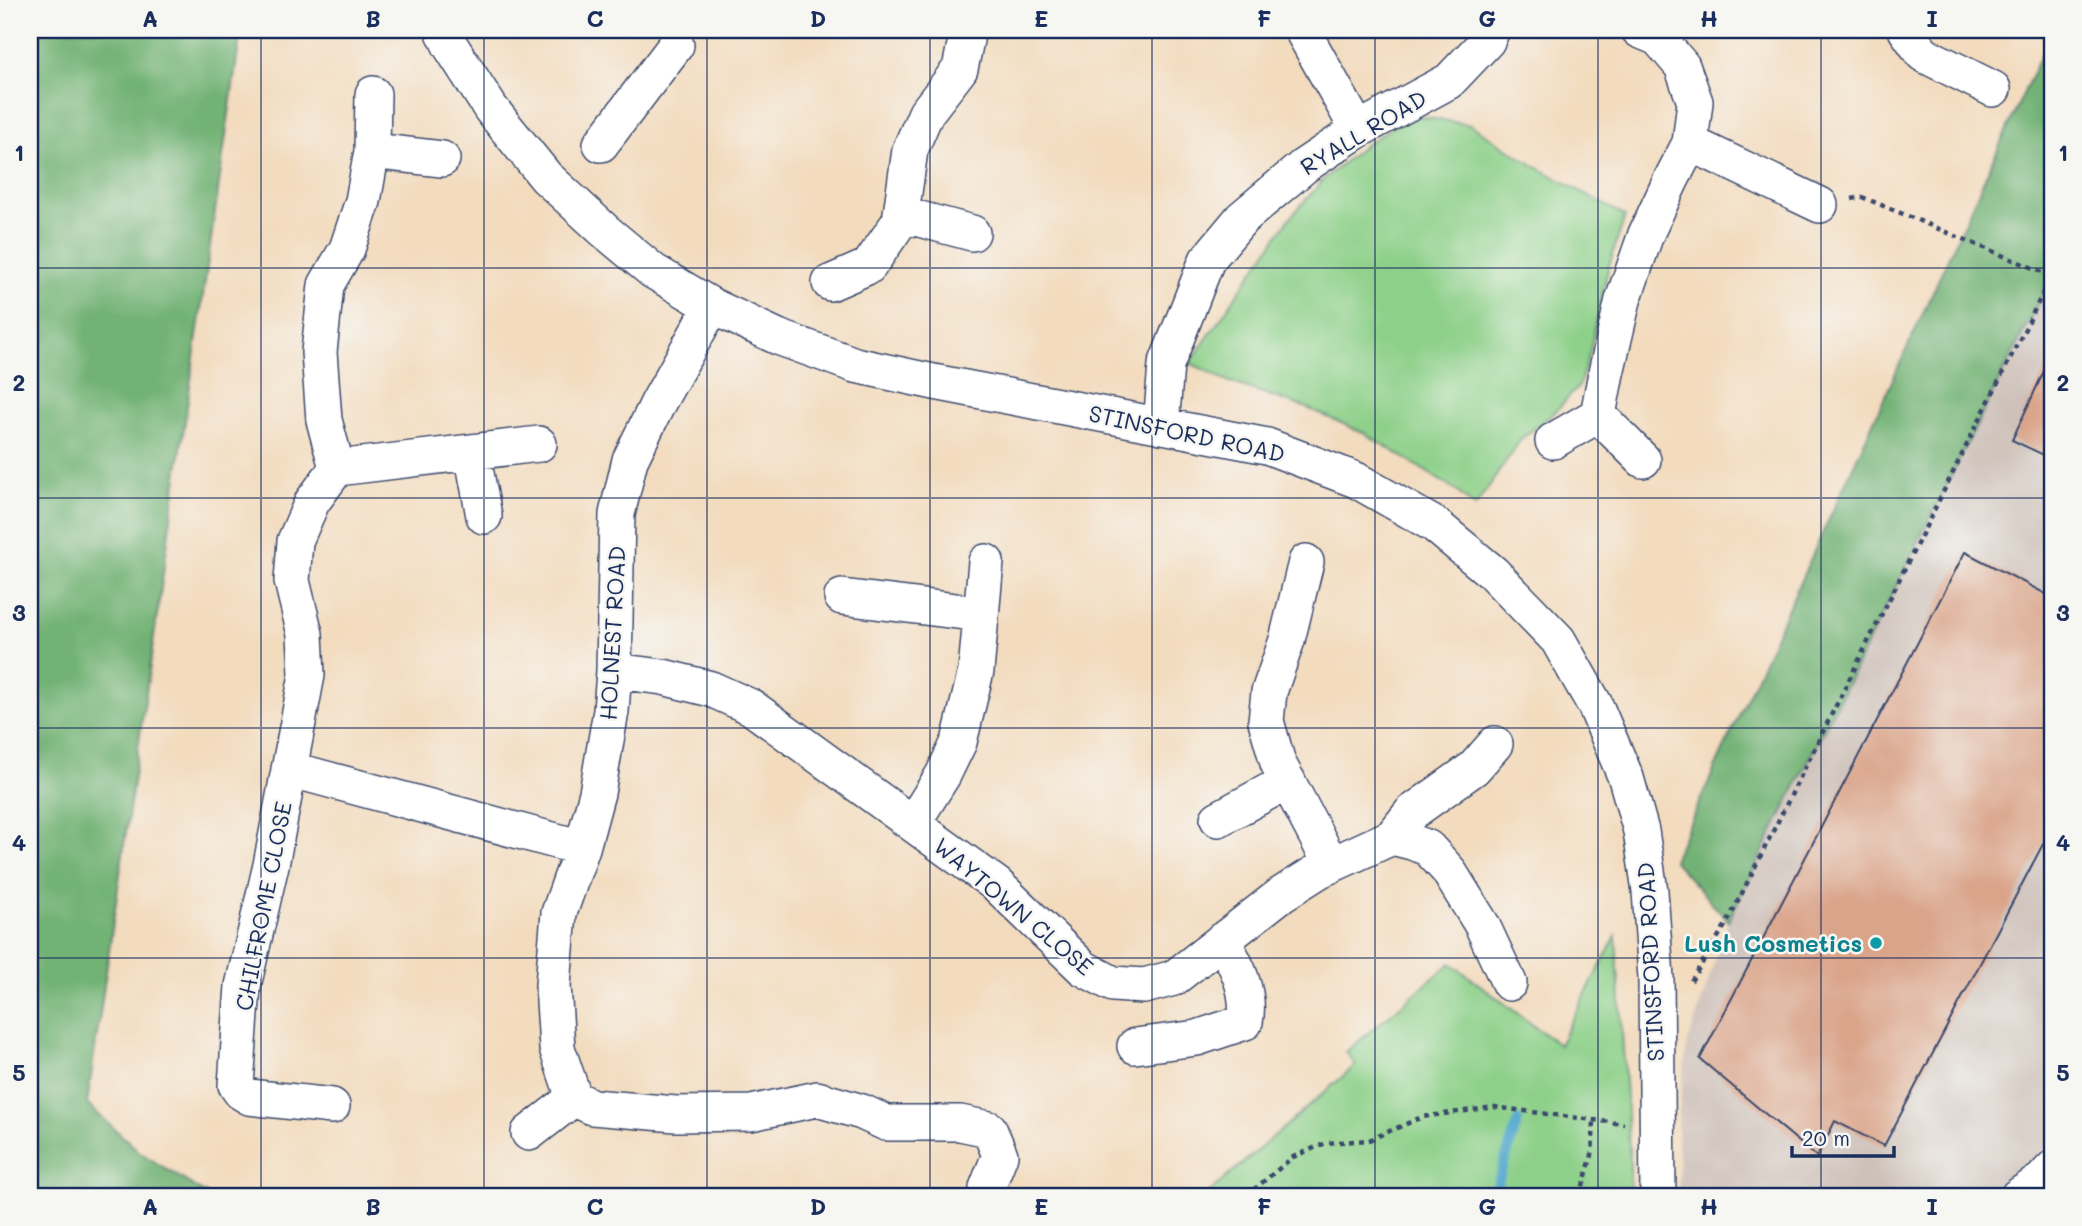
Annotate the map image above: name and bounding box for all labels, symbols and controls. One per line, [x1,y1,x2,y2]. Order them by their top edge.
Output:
text: A [142,3,158,33]
text: B [365,3,381,33]
text: C [586,3,604,33]
text: D [810,3,826,33]
text: E [1034,3,1048,33]
text: F [1257,3,1271,33]
text: G [1478,3,1496,33]
text: H [1700,3,1718,33]
text: I [1926,3,1938,33]
street label: RYALL ROAD [1294,83,1432,181]
text: 1 [14,137,24,167]
text: 1 [2058,137,2068,167]
text: 2 [13,367,25,397]
text: 2 [2057,367,2069,397]
street label: STINSFORD ROAD [1086,398,1288,468]
street label: HOLNEST ROAD [592,545,632,721]
text: 3 [12,597,26,627]
text: 3 [2056,597,2070,627]
street label: CHILFROME CLOSE [228,799,298,1013]
text: 4 [12,827,26,857]
text: 4 [2056,827,2070,857]
street label: WAYTOWN CLOSE [928,830,1100,982]
street label: STINSFORD ROAD [1630,862,1670,1062]
place label: Lush Cosmetics [1684,928,1862,958]
marker: Lush Cosmetics [1868,935,1884,951]
text: 5 [12,1057,26,1087]
text: 5 [2056,1057,2070,1087]
scale bar [1792,1114,1893,1158]
text: 20 m [1802,1124,1850,1151]
text: A [142,1191,158,1221]
text: B [365,1191,381,1221]
text: C [586,1191,604,1221]
text: D [810,1191,826,1221]
text: E [1034,1191,1048,1221]
text: F [1257,1191,1271,1221]
text: G [1478,1191,1496,1221]
text: H [1700,1191,1718,1221]
text: I [1926,1191,1938,1221]

